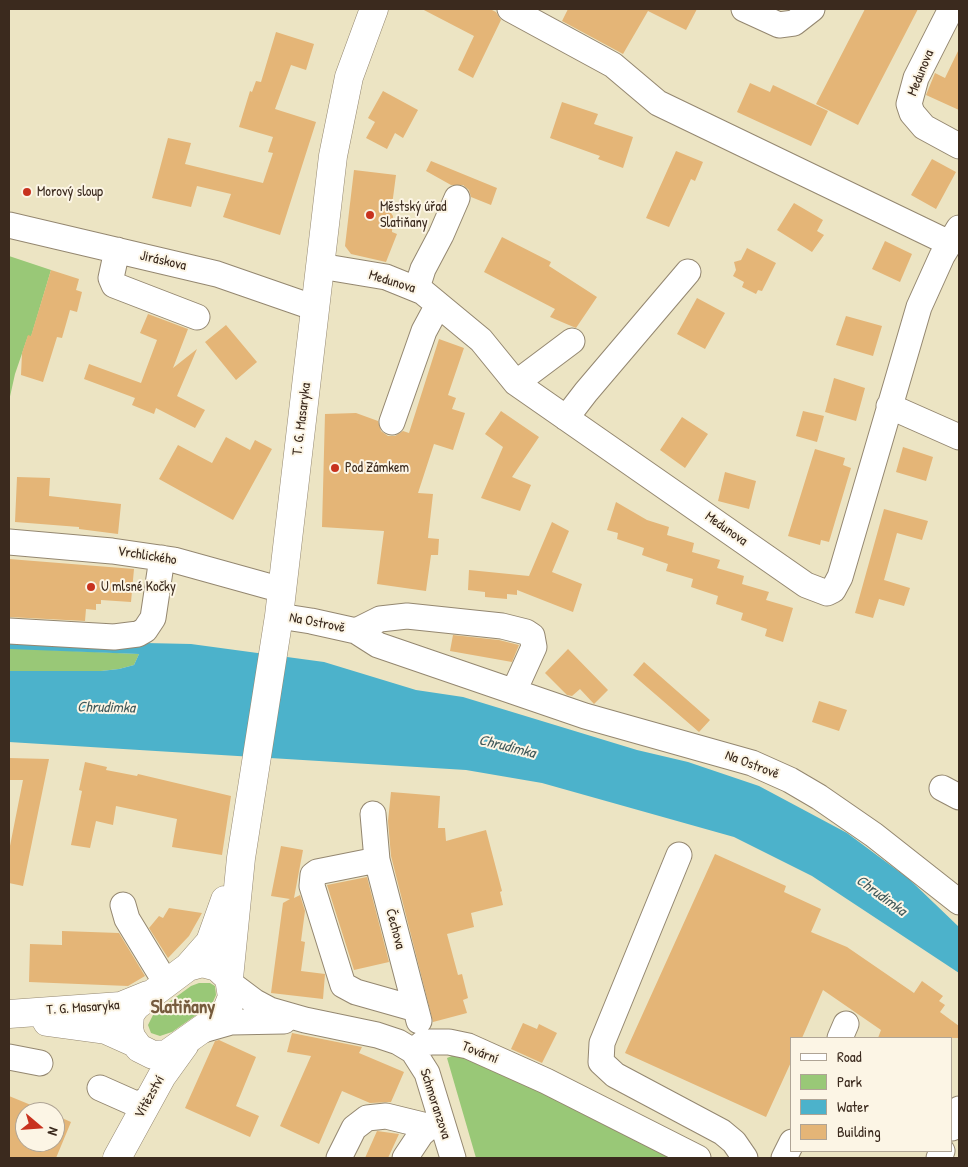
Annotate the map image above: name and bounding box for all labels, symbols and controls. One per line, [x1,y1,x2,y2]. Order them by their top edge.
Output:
street label: Medunova [904,48,938,98]
place label: Morový sloup [37,184,103,200]
marker: Morový sloup [21,186,33,198]
place label: Městský úřad Slatiňany [380,199,446,232]
marker: Městský úřad Slatiňany [364,209,376,221]
street label: Jiráskova [138,248,188,274]
street label: Medunova [367,267,417,297]
street label: T. G. Masaryka [289,382,315,456]
place label: Pod Zámkem [345,460,409,476]
marker: Pod Zámkem [329,462,341,474]
street label: Medunova [702,508,750,550]
street label: Vrchlického [116,543,178,569]
place label: U mlsné Kočky [101,579,176,595]
marker: U mlsné Kočky [85,581,97,593]
street label: Na Ostrově [288,609,346,637]
water label: Chrudimka [77,698,135,718]
water label: Chrudimka [477,731,537,763]
street label: Na Ostrově [723,747,781,783]
water label: Chrudimka [852,872,910,920]
street label: Čechova [382,907,408,951]
street label: T. G. Masaryka [46,997,120,1019]
district label: Slatiňany [151,997,215,1019]
legend [790,1037,953,1152]
street label: Tovární [459,1038,501,1068]
text: Road [837,1046,862,1067]
street label: Schmoranzova [416,1067,454,1141]
text: Park [837,1071,862,1092]
street label: Vítězství [131,1073,169,1121]
text: Water [837,1096,869,1117]
north arrow [15,1102,65,1152]
text: Building [837,1121,881,1142]
text: N [44,1125,64,1138]

